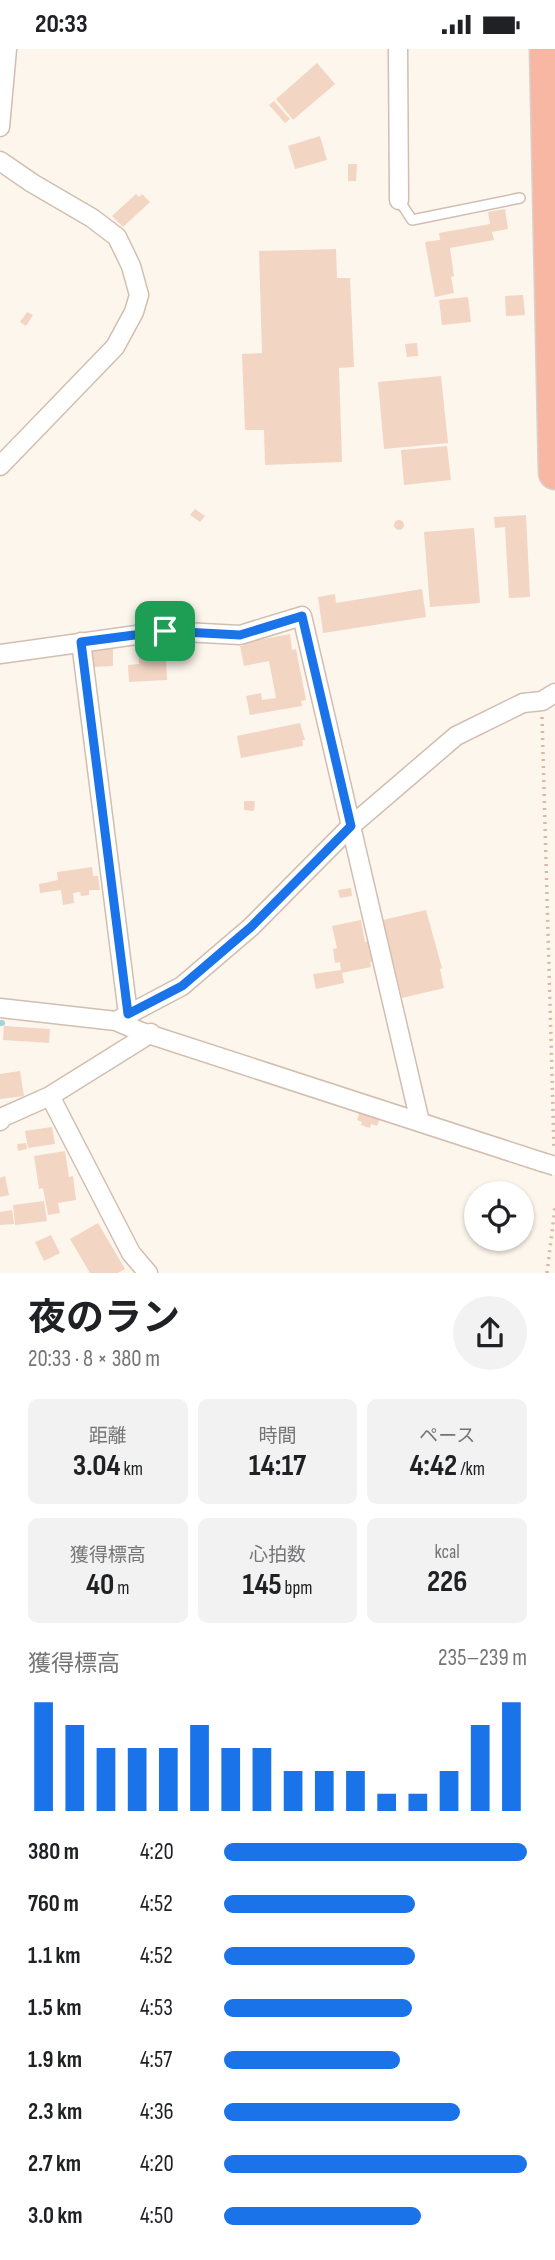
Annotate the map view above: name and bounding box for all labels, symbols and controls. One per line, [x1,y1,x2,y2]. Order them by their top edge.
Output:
text: 20:33 [35,9,88,40]
pin [135,601,195,661]
icon: arrive [146,612,184,650]
map controls [464,1181,534,1251]
button: locate [464,1181,534,1251]
text: 夜のラン [28,1296,180,1341]
button: share [453,1296,527,1370]
text: 20:33 · 8 × 380 m [28,1345,160,1373]
text: 距離 [89,1425,127,1448]
text: 時間 [258,1425,297,1448]
text: ペース [419,1425,475,1448]
text: 3.04 [73,1448,120,1484]
text: 14:17 [249,1448,306,1484]
text: 4:42 [409,1448,457,1484]
text: km [120,1458,143,1481]
text: /km [457,1458,485,1481]
text: kcal [435,1541,460,1564]
text: 獲得標高 [70,1544,146,1567]
text: 心拍数 [249,1544,306,1567]
text: 226 [427,1564,467,1600]
text: 40 [86,1567,114,1603]
text: 145 [242,1567,282,1603]
text: m [114,1577,130,1600]
text: bpm [282,1577,313,1600]
text: 235–239 m [438,1644,527,1672]
text: 獲得標高 [28,1650,120,1678]
text: 380 m [28,1838,79,1866]
text: 4:20 [140,1838,174,1866]
text: 760 m [28,1890,79,1918]
text: 4:52 [140,1890,173,1918]
text: 1.1 km [28,1942,81,1970]
text: 4:52 [140,1942,173,1970]
text: 1.5 km [28,1994,81,2022]
text: 4:53 [140,1994,173,2022]
text: 1.9 km [28,2046,82,2074]
text: 4:57 [140,2046,172,2074]
text: 2.3 km [28,2098,82,2126]
text: 4:36 [140,2098,174,2126]
text: 2.7 km [28,2150,81,2178]
text: 4:20 [140,2150,174,2178]
text: 3.0 km [28,2202,83,2230]
text: 4:50 [140,2202,173,2230]

